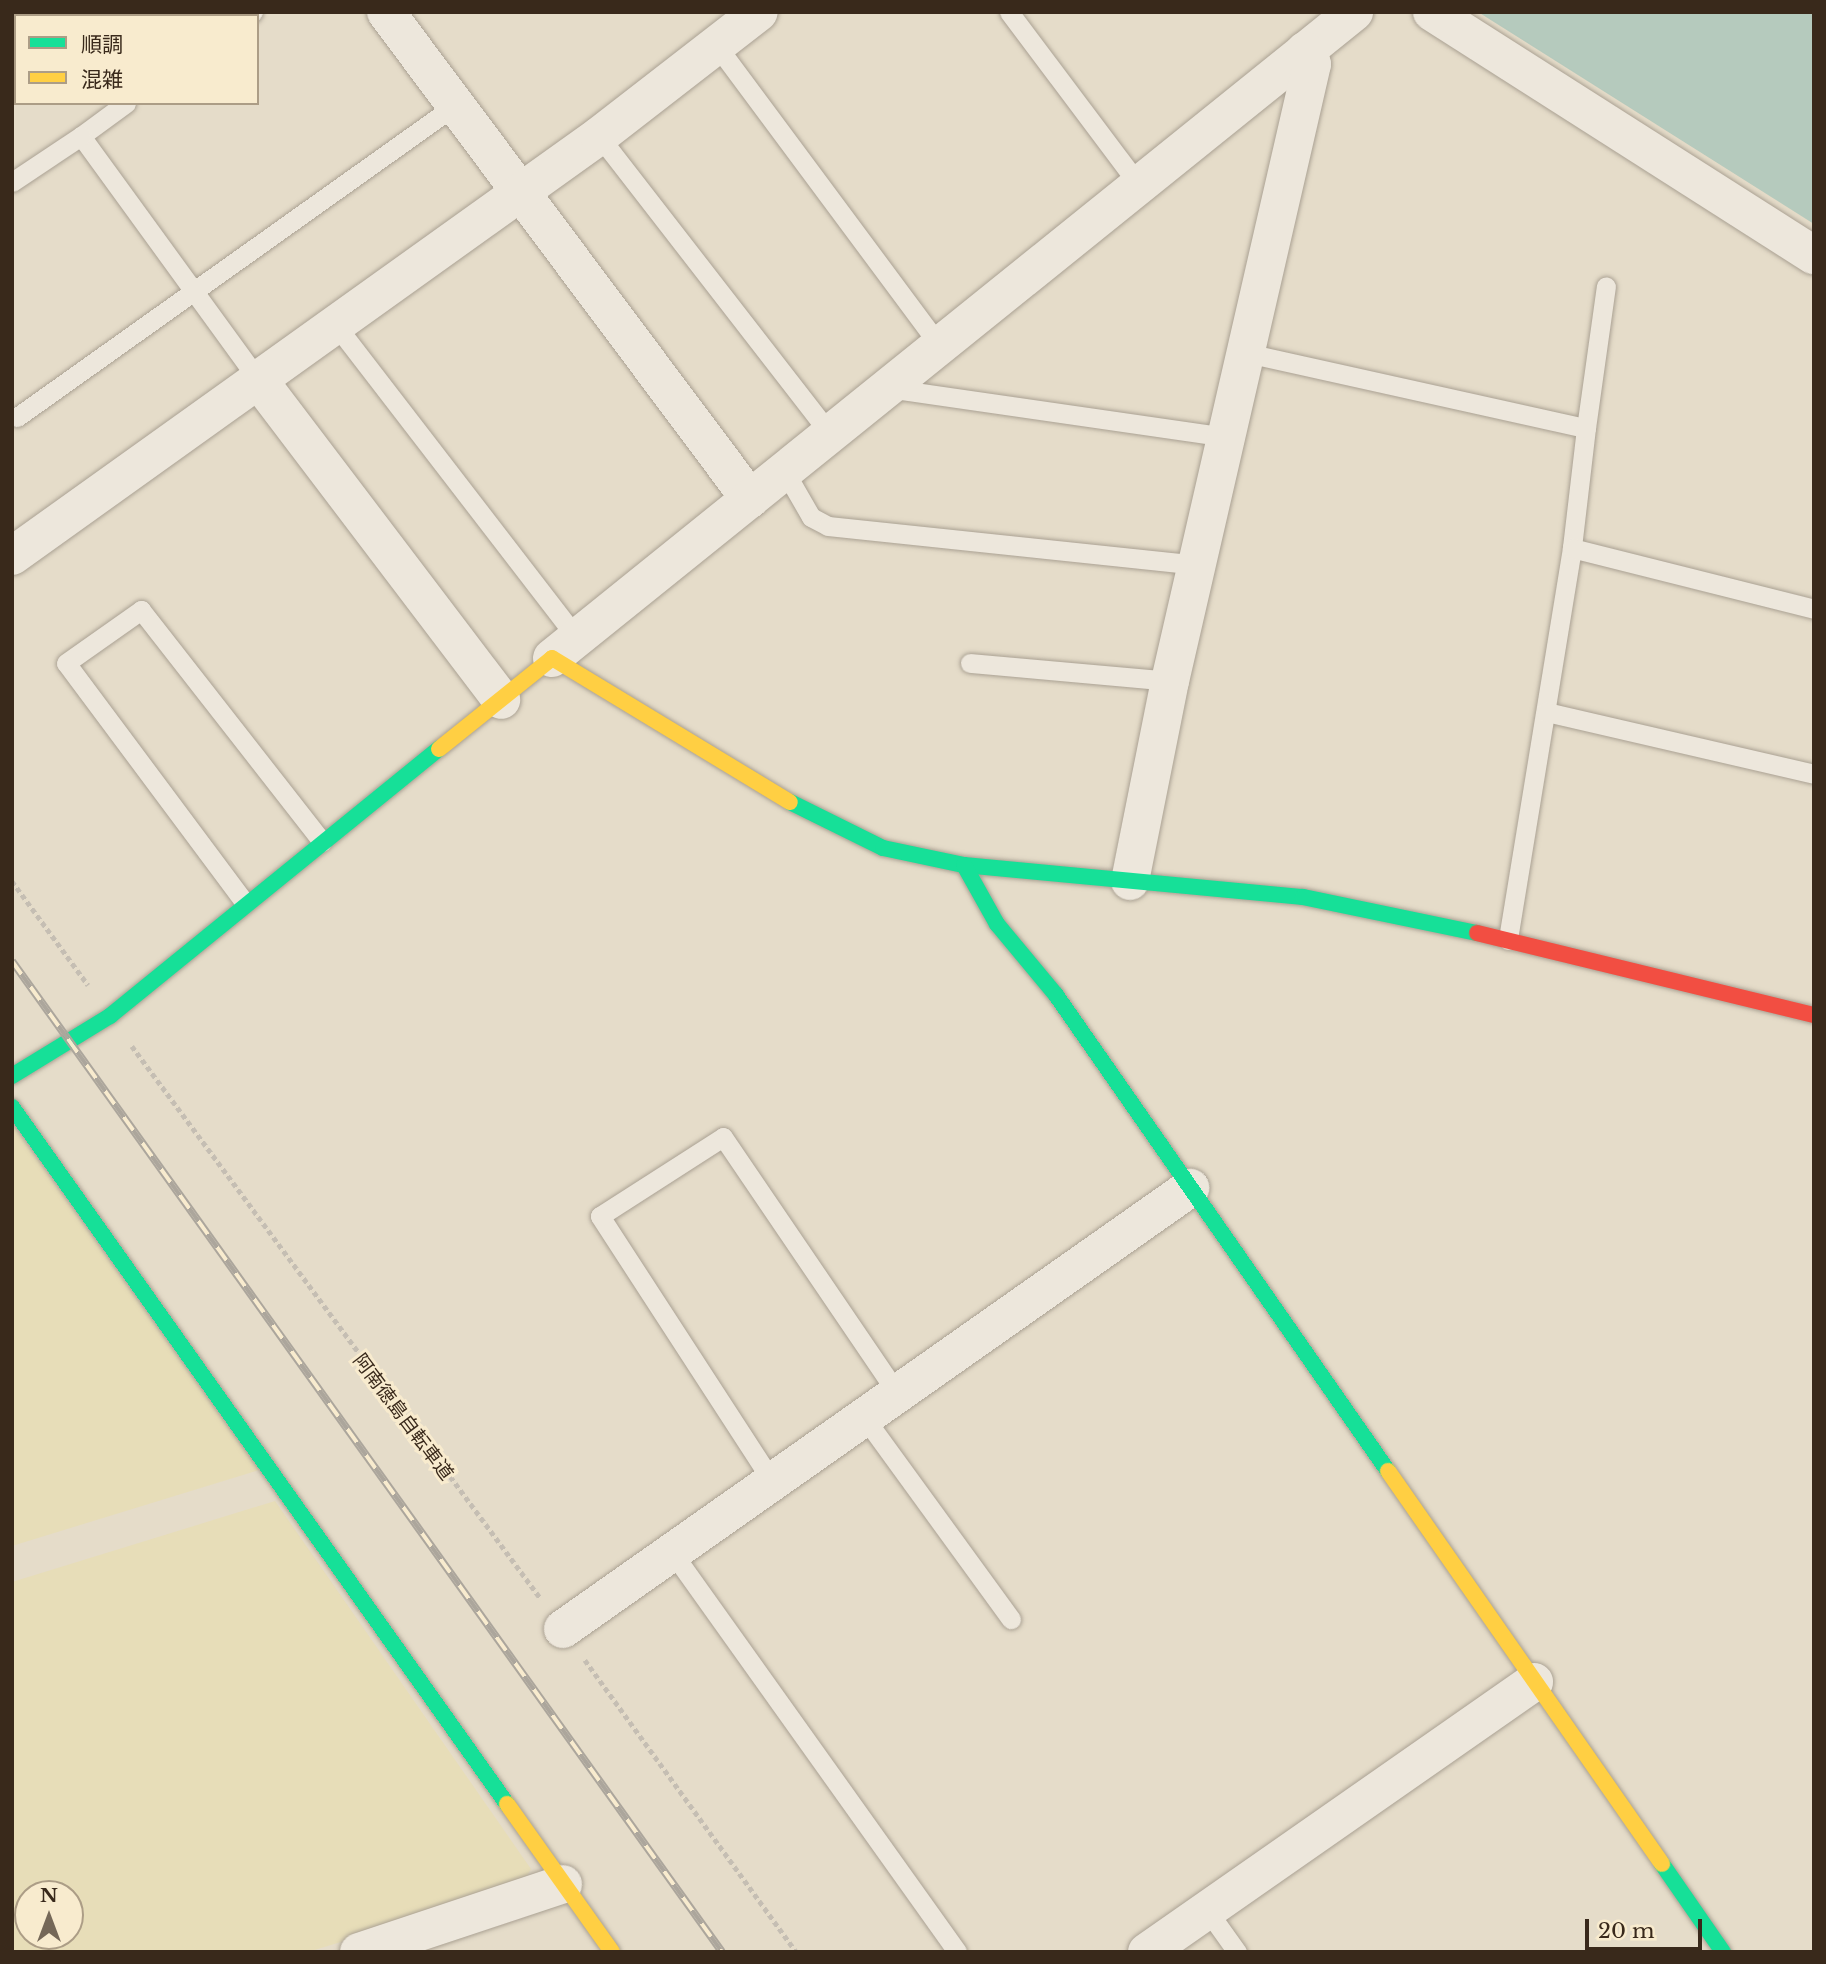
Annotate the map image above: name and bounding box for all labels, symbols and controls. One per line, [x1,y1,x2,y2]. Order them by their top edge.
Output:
legend [14,14,259,105]
text: 順調 [81,32,123,58]
text: 混雑 [81,67,123,93]
street label: 阿南徳島自転車道 [348,1349,458,1485]
north arrow [14,1880,84,1950]
text: N [40,1884,58,1907]
scale bar [1588,1904,1705,1948]
text: 20 m [1598,1918,1655,1944]

